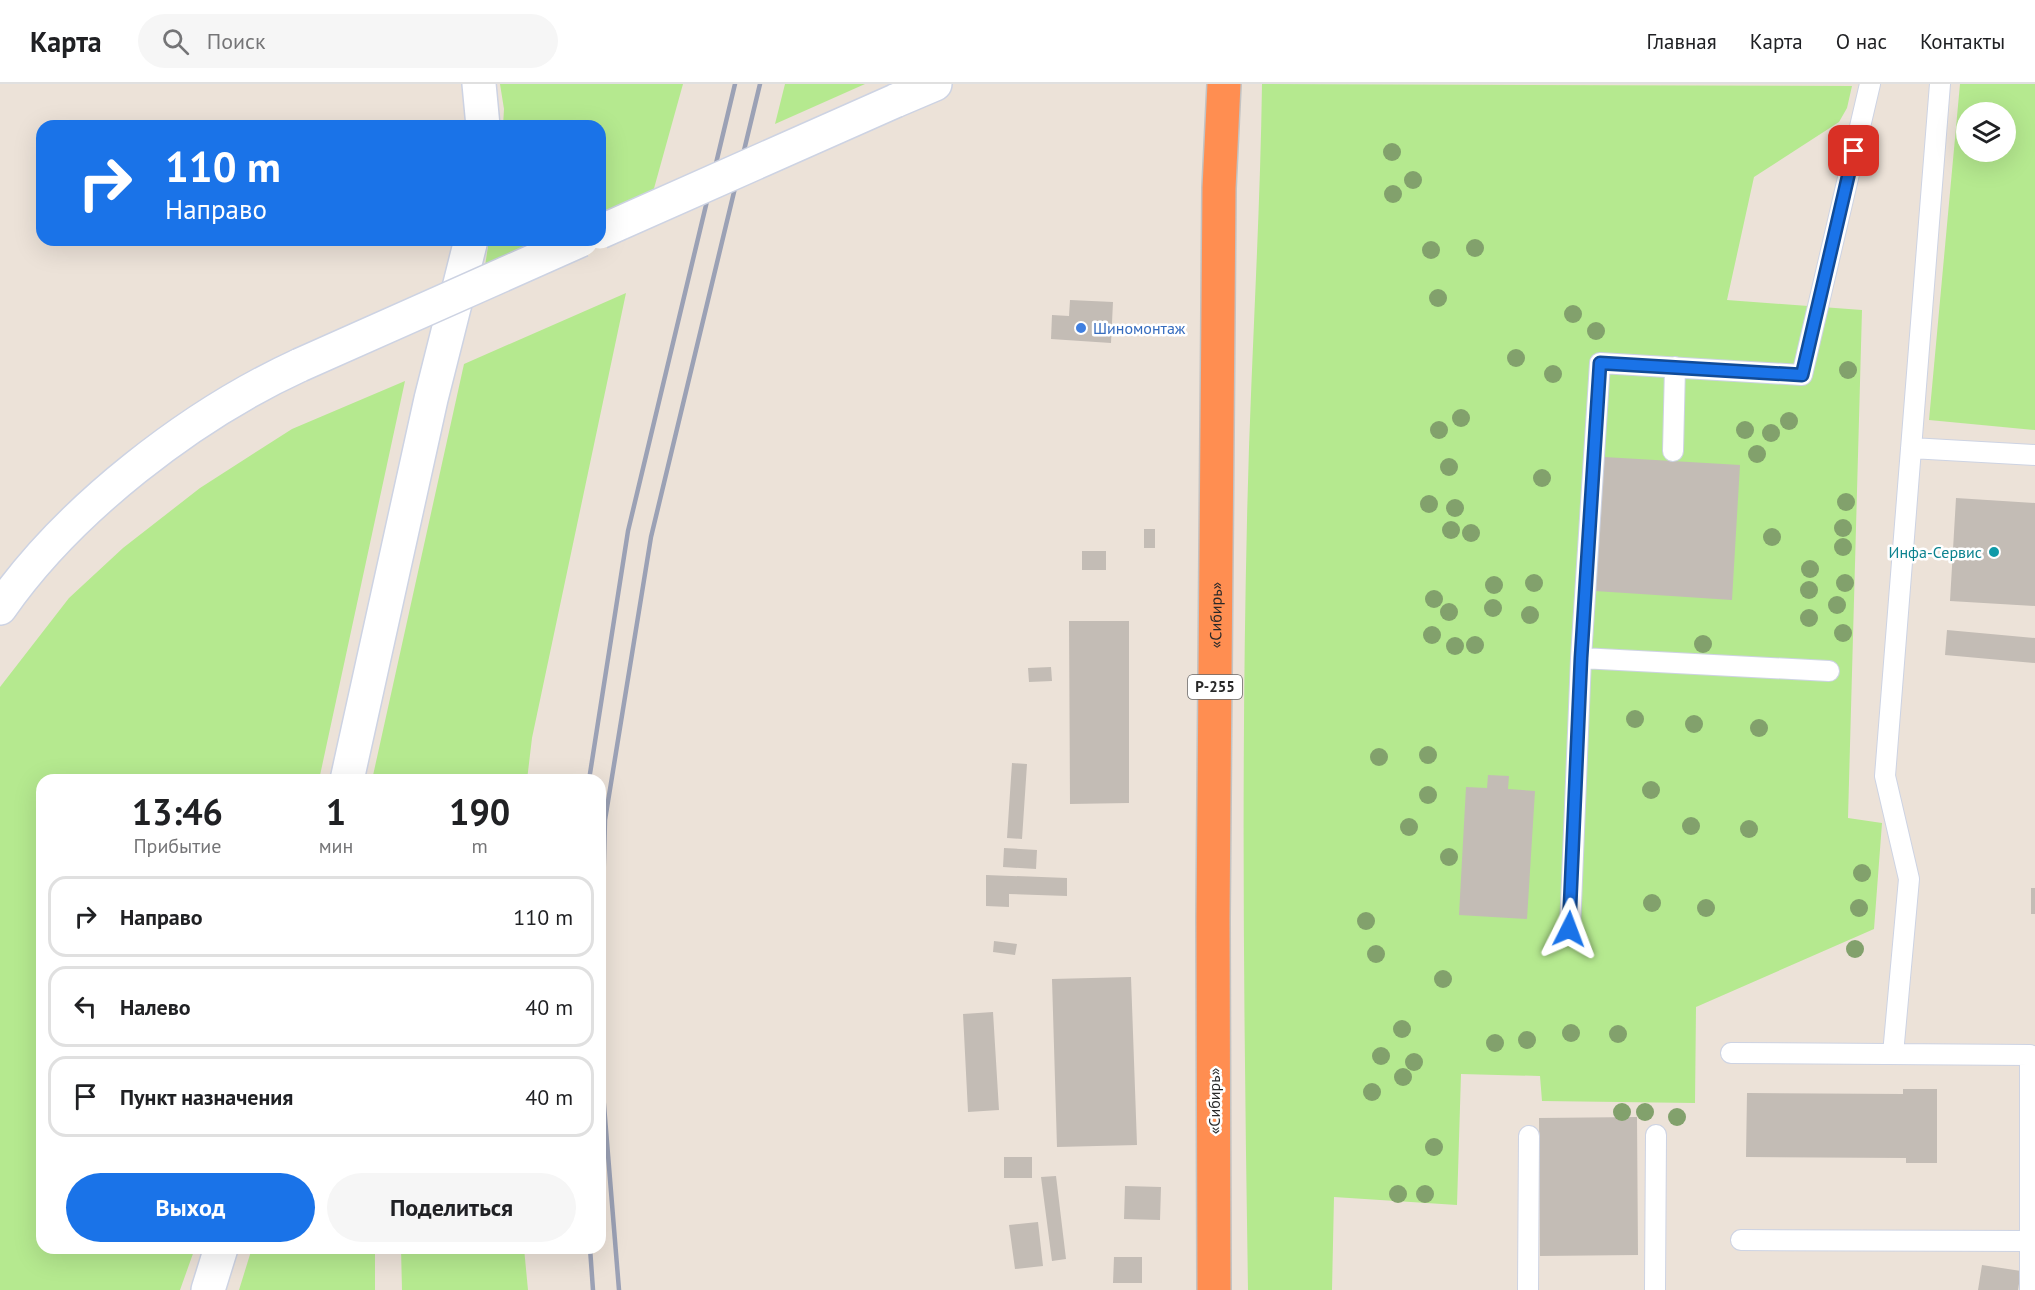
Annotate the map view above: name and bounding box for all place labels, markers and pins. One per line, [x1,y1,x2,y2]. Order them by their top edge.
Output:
pin [1828,125,1879,176]
place label: Шиномонтаж [1093,318,1186,338]
marker: Шиномонтаж [1074,321,1088,335]
place label: Инфа-Сервис [1889,542,1982,562]
marker: Инфа-Сервис [1987,545,2001,559]

